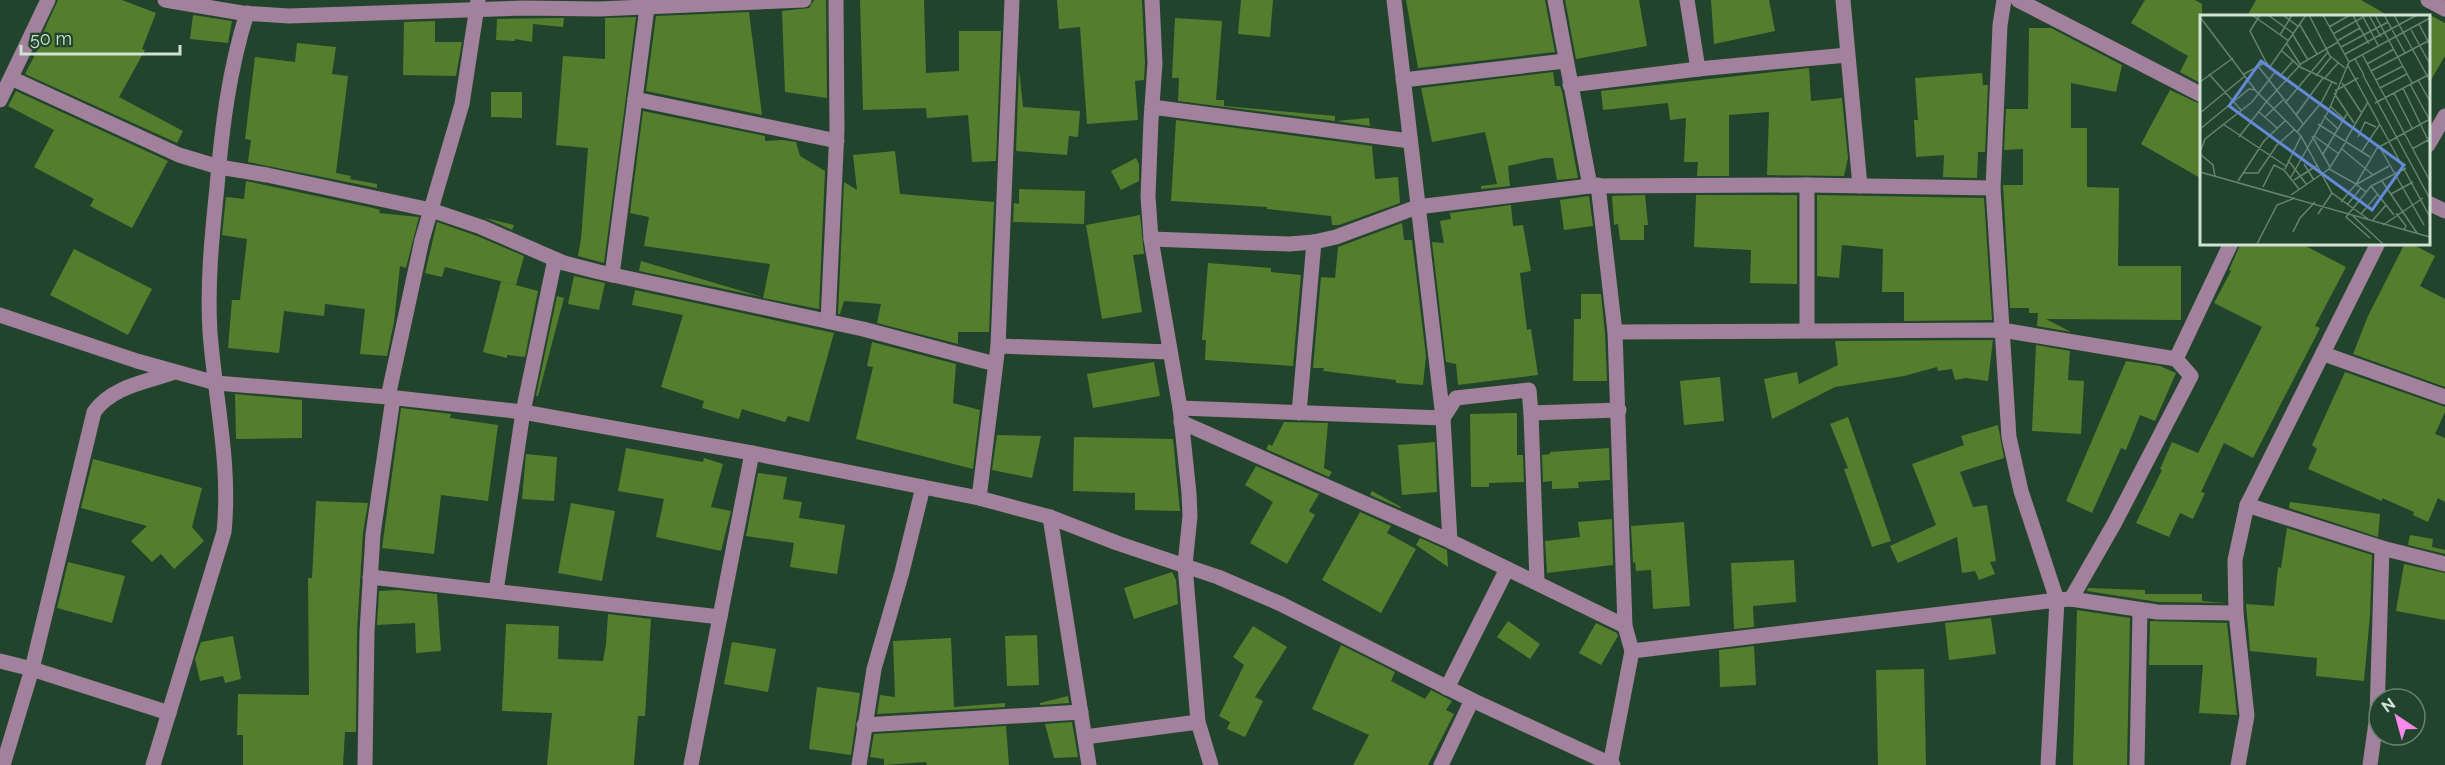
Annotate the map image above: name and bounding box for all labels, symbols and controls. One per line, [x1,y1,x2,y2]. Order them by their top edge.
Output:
inset map [2200,15,2430,244]
scale bar [21,18,180,56]
text: 50 m [30,28,72,49]
north arrow [2367,687,2427,747]
text: N [2378,694,2399,717]

